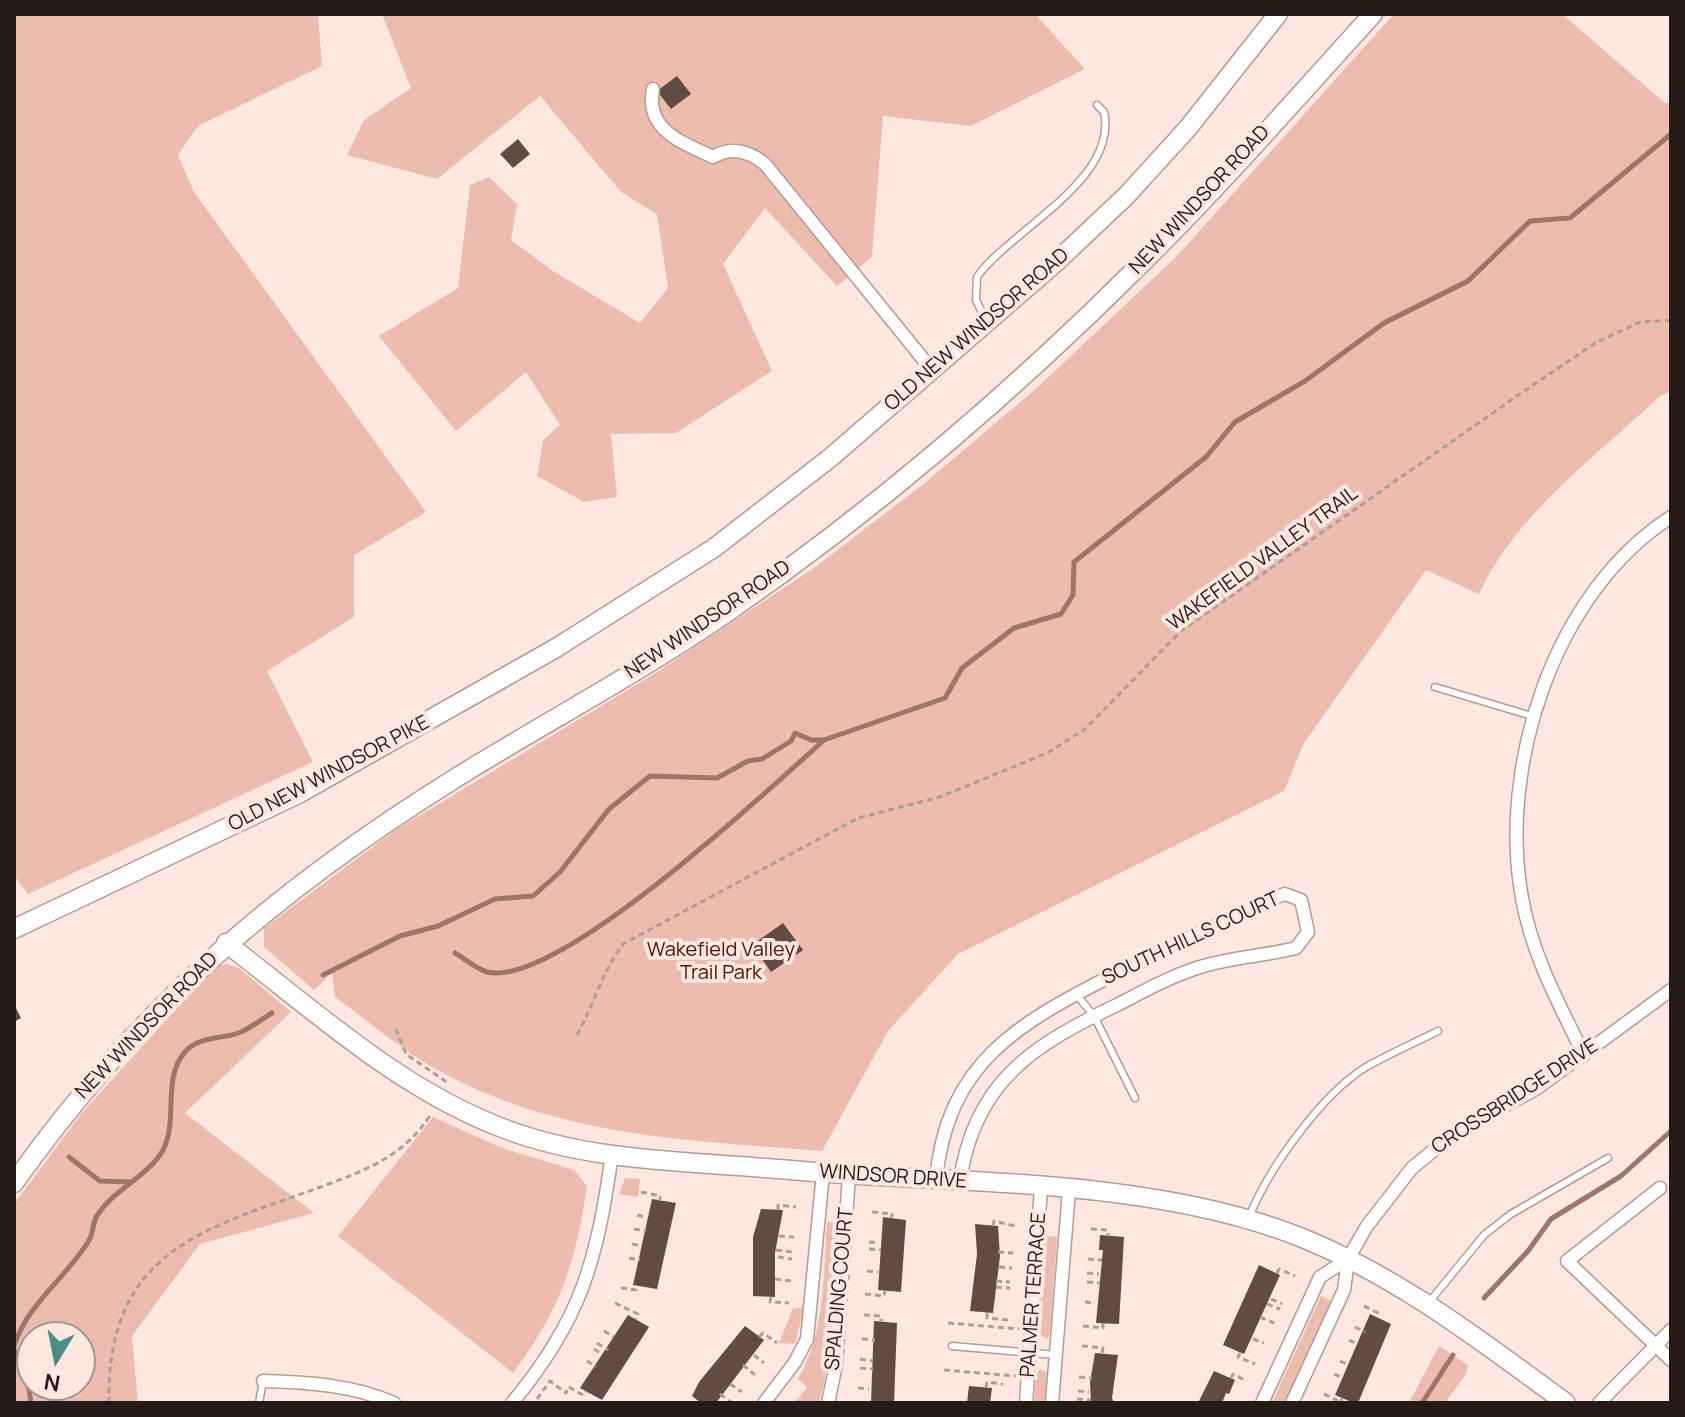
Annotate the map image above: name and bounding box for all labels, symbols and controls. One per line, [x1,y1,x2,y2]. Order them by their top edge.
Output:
street label: NEW WINDSOR ROAD [1125,121,1275,279]
street label: OLD NEW WINDSOR ROAD [880,243,1074,417]
street label: WAKEFIELD VALLEY TRAIL [1163,482,1363,636]
street label: NEW WINDSOR ROAD [621,556,795,684]
street label: OLD NEW WINDSOR PIKE [225,711,433,837]
street label: SOUTH HILLS COURT [1099,887,1283,991]
park label: Wakefield Valley Trail Park [647,938,795,985]
street label: NEW WINDSOR ROAD [71,948,223,1104]
street label: CROSSBRIDGE DRIVE [1428,1034,1602,1160]
street label: WINDSOR DRIVE [818,1160,968,1194]
street label: SPALDING COURT [821,1206,859,1372]
street label: PALMER TERRACE [1016,1212,1052,1378]
north arrow [16,1321,96,1401]
text: N [42,1367,63,1399]

